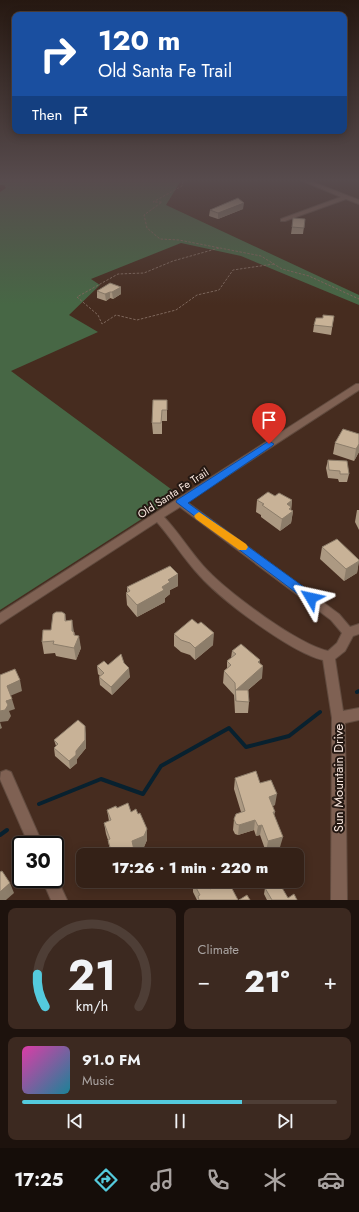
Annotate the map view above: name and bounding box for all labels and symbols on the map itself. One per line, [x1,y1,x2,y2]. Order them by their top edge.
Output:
pin [252,403,286,444]
street label: Old Santa Fe Trail [134,464,212,522]
position arrow [290,577,332,619]
street label: Sun Mountain Drive [329,724,348,832]
speed limit sign: 30 [12,836,64,888]

